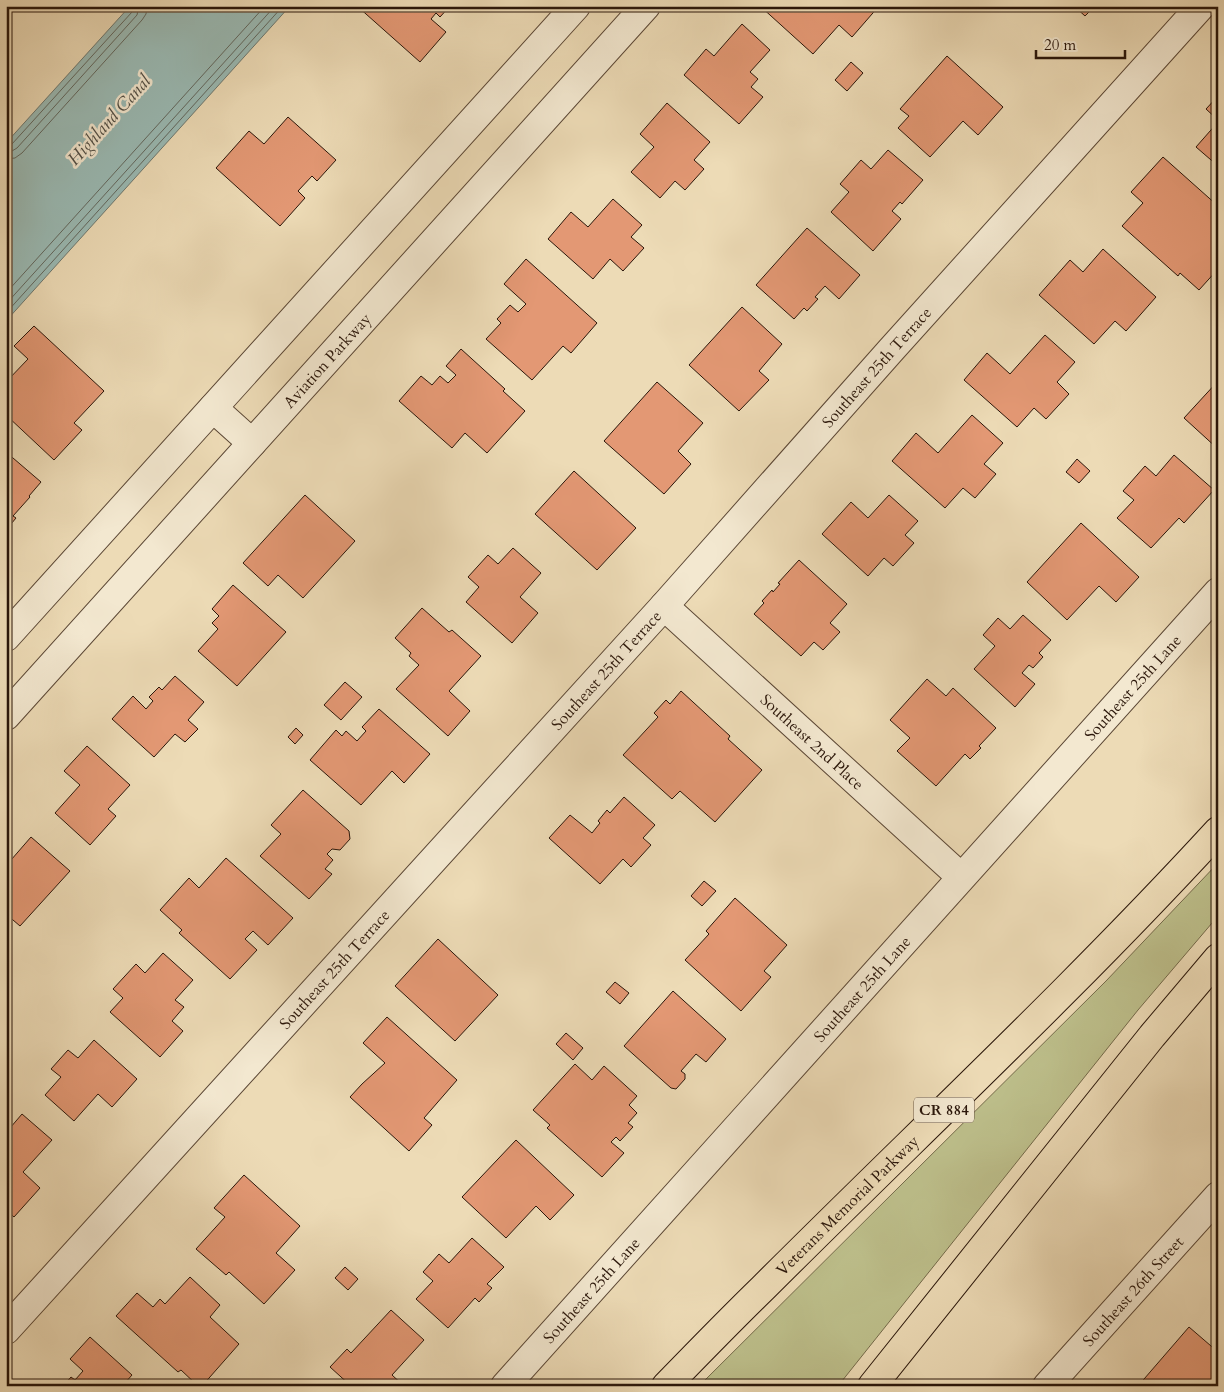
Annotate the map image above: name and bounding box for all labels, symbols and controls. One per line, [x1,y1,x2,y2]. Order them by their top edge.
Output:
scale bar [1036,28,1125,60]
text: 20 m [1044,35,1076,55]
water label: Highland Canal [62,69,158,171]
street label: Southeast 25th Terrace [817,302,937,433]
street label: Aviation Parkway [279,308,377,413]
street label: Southeast 25th Terrace [546,606,667,735]
street label: Southeast 25th Lane [1080,630,1187,746]
street label: Southeast 2nd Place [755,689,868,795]
street label: Southeast 25th Terrace [275,905,395,1034]
street label: Southeast 25th Lane [809,932,916,1047]
road number: CR 884 [914,1098,974,1122]
street label: Veterans Memorial Parkway [772,1130,924,1281]
street label: Southeast 26th Street [1078,1232,1189,1351]
street label: Southeast 25th Lane [538,1233,645,1349]

